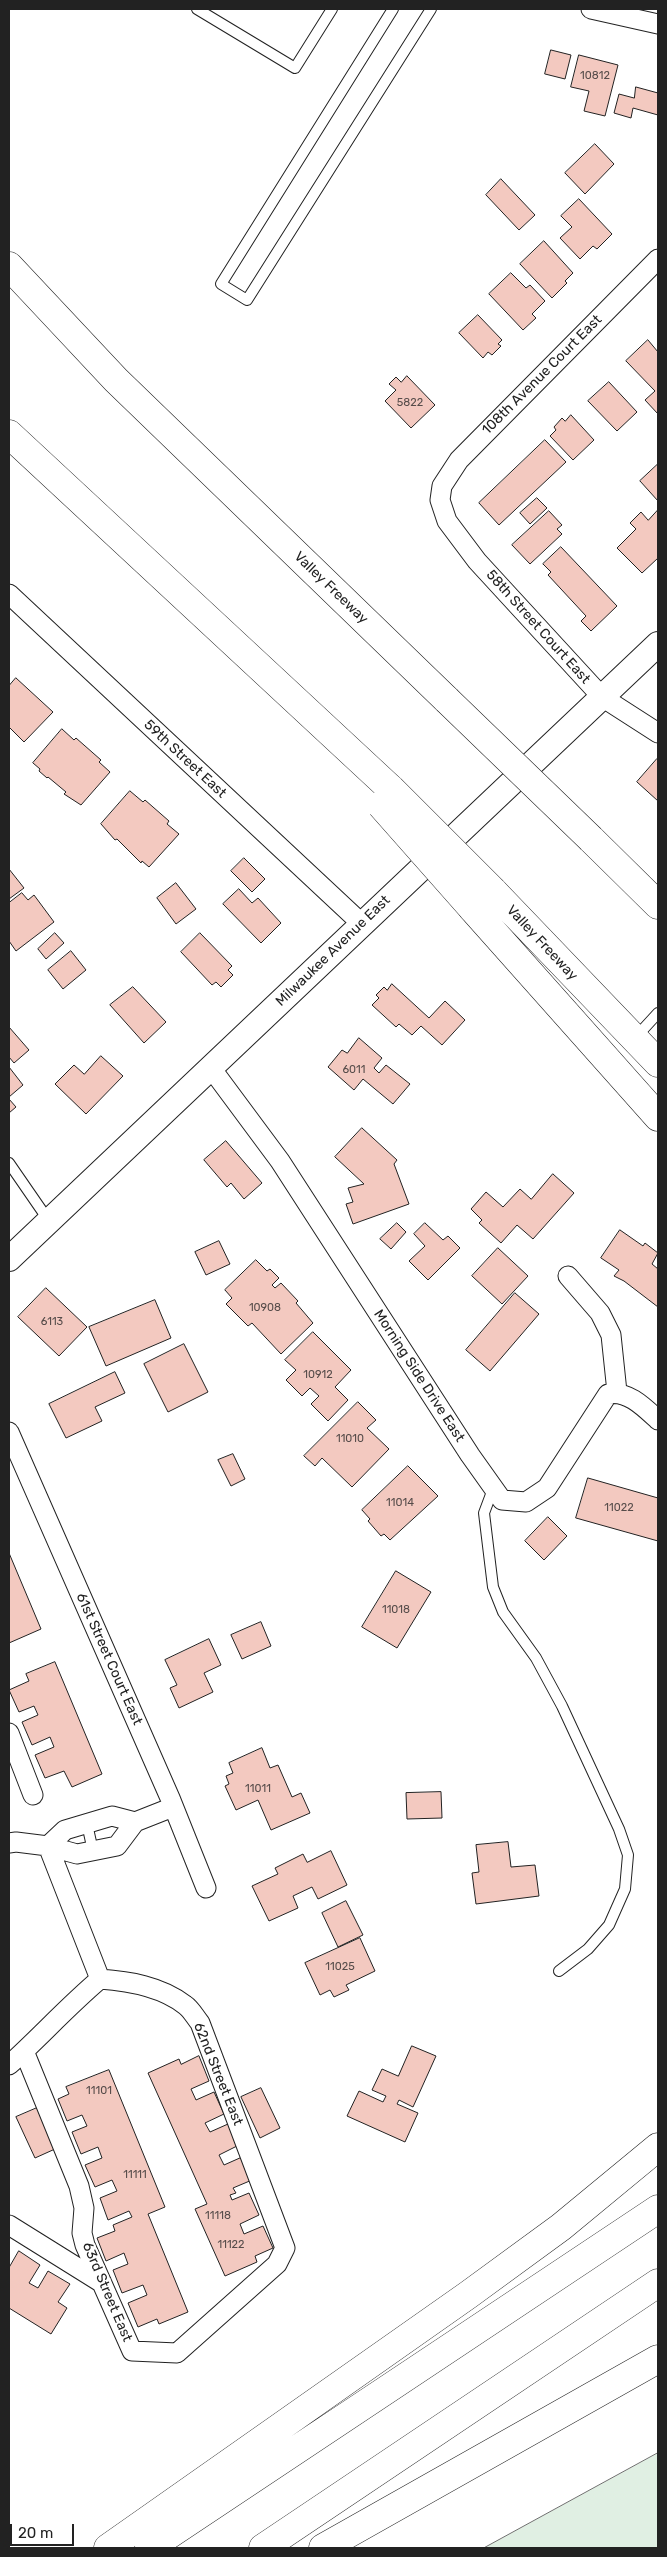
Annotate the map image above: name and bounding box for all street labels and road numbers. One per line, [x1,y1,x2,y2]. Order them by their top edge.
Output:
street label: 108th Avenue Court East [479,312,605,438]
street label: Valley Freeway [290,548,372,628]
street label: 58th Street Court East [482,567,594,687]
street label: 59th Street East [140,716,230,802]
street label: Milwaukee Avenue East [272,892,394,1010]
street label: Valley Freeway [503,902,581,984]
street label: Morning Side Drive East [370,1307,468,1445]
street label: 61st Street Court East [72,1590,146,1728]
street label: 62nd Street East [190,2020,246,2128]
street label: 63rd Street East [78,2240,136,2344]

